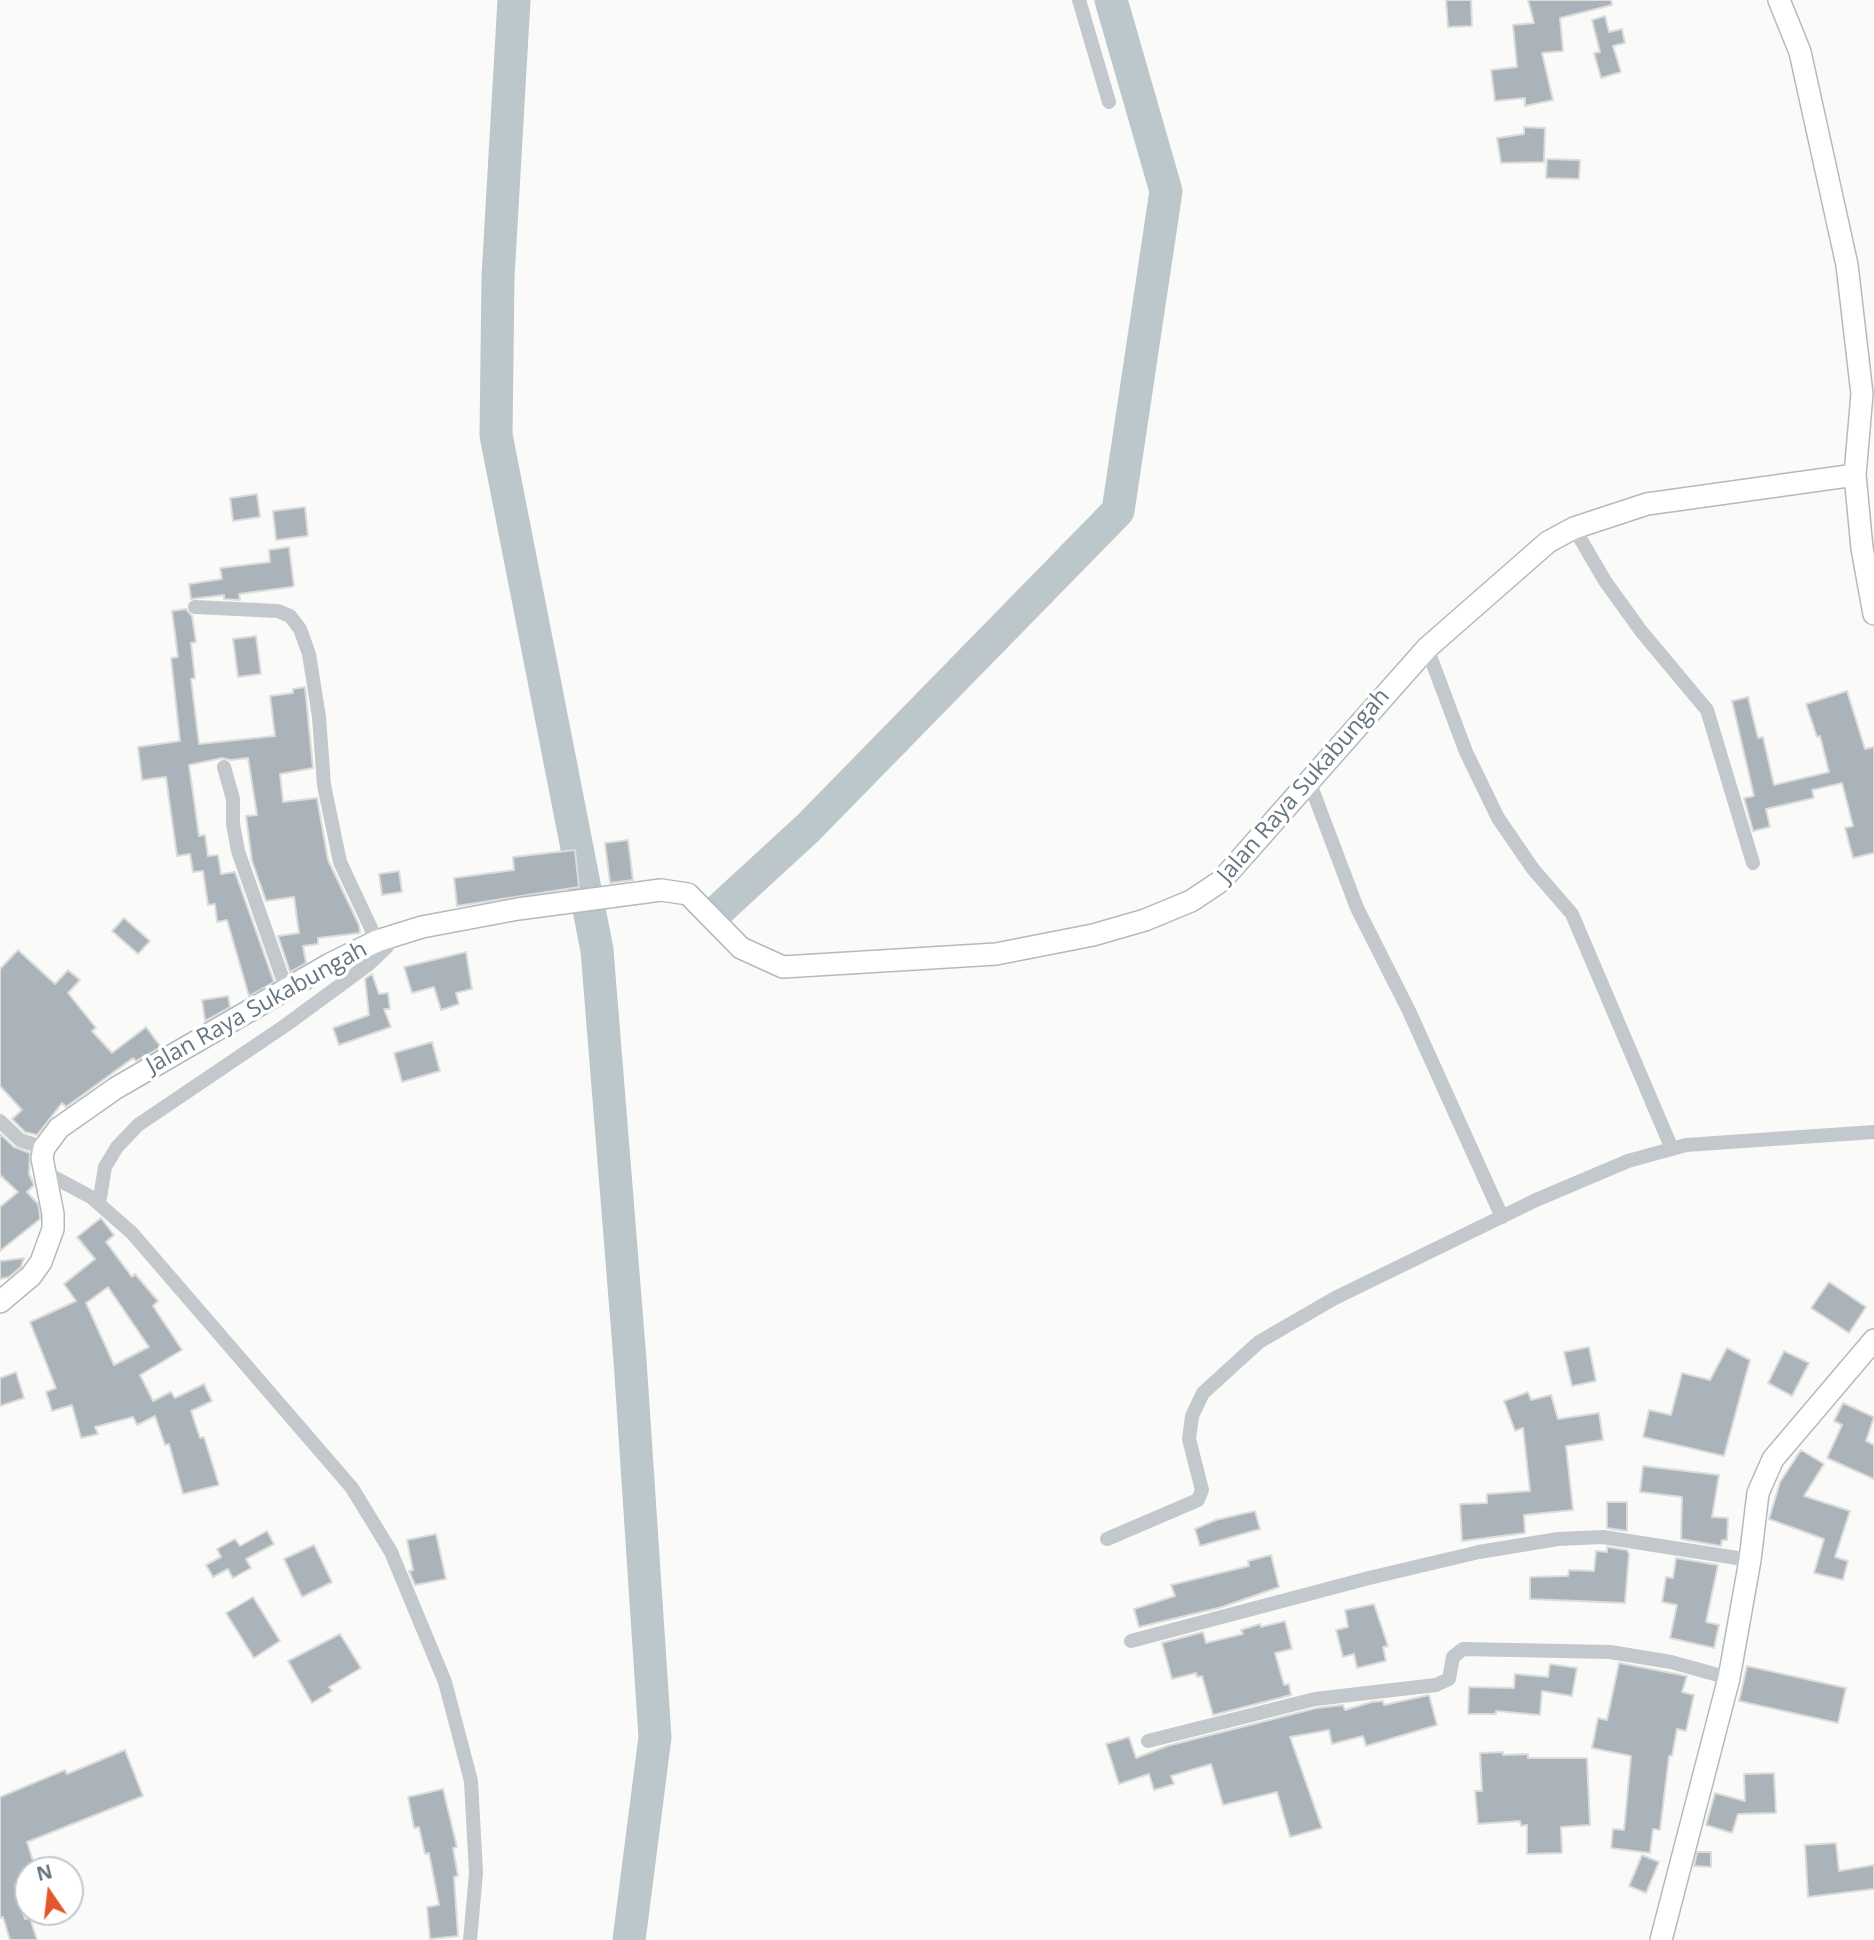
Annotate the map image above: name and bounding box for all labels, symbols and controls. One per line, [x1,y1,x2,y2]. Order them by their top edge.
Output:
street label: Jalan Raya Sukabungah [1212,683,1396,889]
street label: Jalan Raya Sukabungah [142,936,372,1080]
north arrow [14,1856,84,1926]
text: N [34,1858,55,1887]

